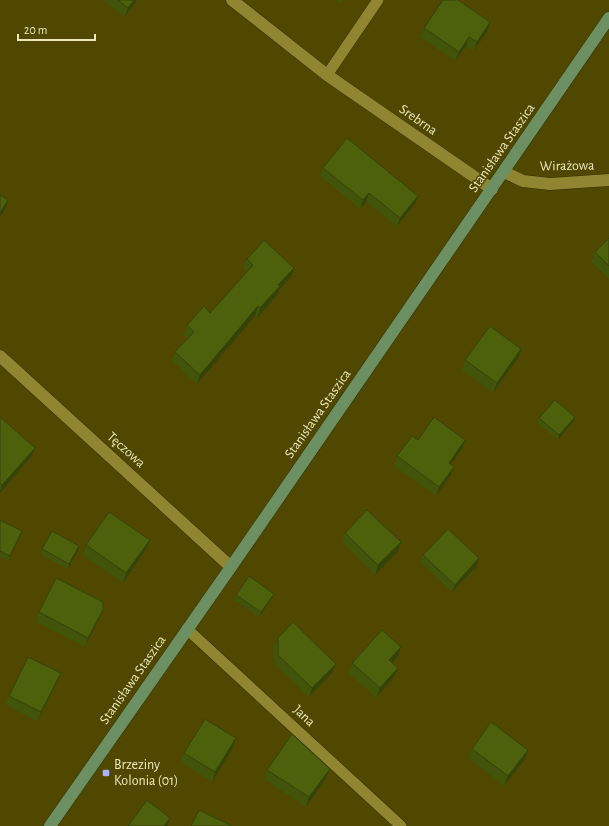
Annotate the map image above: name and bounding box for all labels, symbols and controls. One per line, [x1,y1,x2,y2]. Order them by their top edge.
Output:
scale bar [18,16,95,42]
text: 20 m [24,24,47,36]
street label: Stanisława Staszica [466,101,538,195]
street label: Srebrna [396,102,440,138]
street label: Wirażowa [540,159,595,173]
street label: Stanisława Staszica [282,367,354,461]
street label: Tęczowa [104,430,148,471]
street label: Stanisława Staszica [97,633,169,727]
street label: Jana [290,703,318,730]
place label: Brzeziny Kolonia (01) [114,758,178,788]
marker: Brzeziny Kolonia (01) [101,768,111,778]

